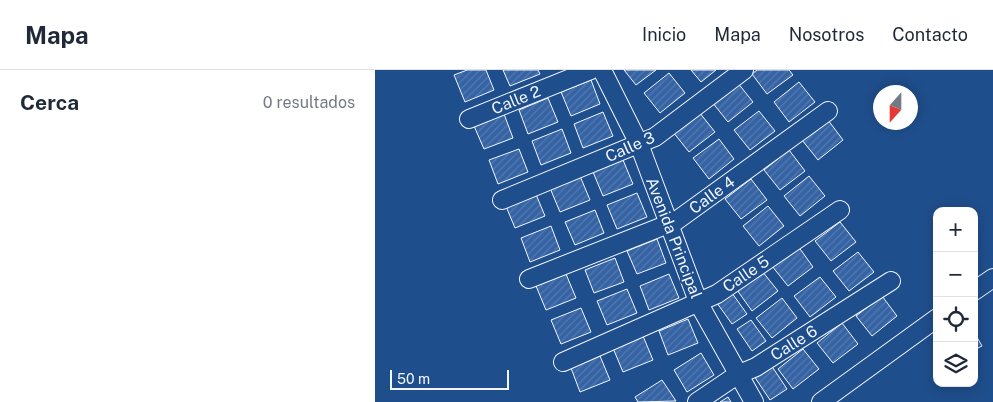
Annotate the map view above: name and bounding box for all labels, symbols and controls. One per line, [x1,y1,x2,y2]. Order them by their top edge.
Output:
text: Mapa [25,21,89,49]
text: Inicio [642,24,686,45]
text: Mapa [714,24,761,45]
text: Nosotros [789,24,864,45]
text: Contacto [892,24,968,45]
street label: Calle 2 [489,82,543,118]
north arrow [873,85,918,130]
text: Cerca [20,90,79,115]
text: 0 resultados [263,93,355,112]
street label: Calle 3 [603,128,657,166]
street label: Calle 4 [685,172,739,218]
street label: Avenida Principal [642,175,706,301]
map controls [933,207,978,387]
button: + [933,207,978,252]
street label: Calle 5 [719,252,773,296]
button: − [933,252,978,297]
button: locate [933,297,978,342]
street label: Calle 6 [767,321,821,365]
button: layers [933,342,978,387]
scale bar [390,367,509,390]
text: 50 m [397,371,430,387]

